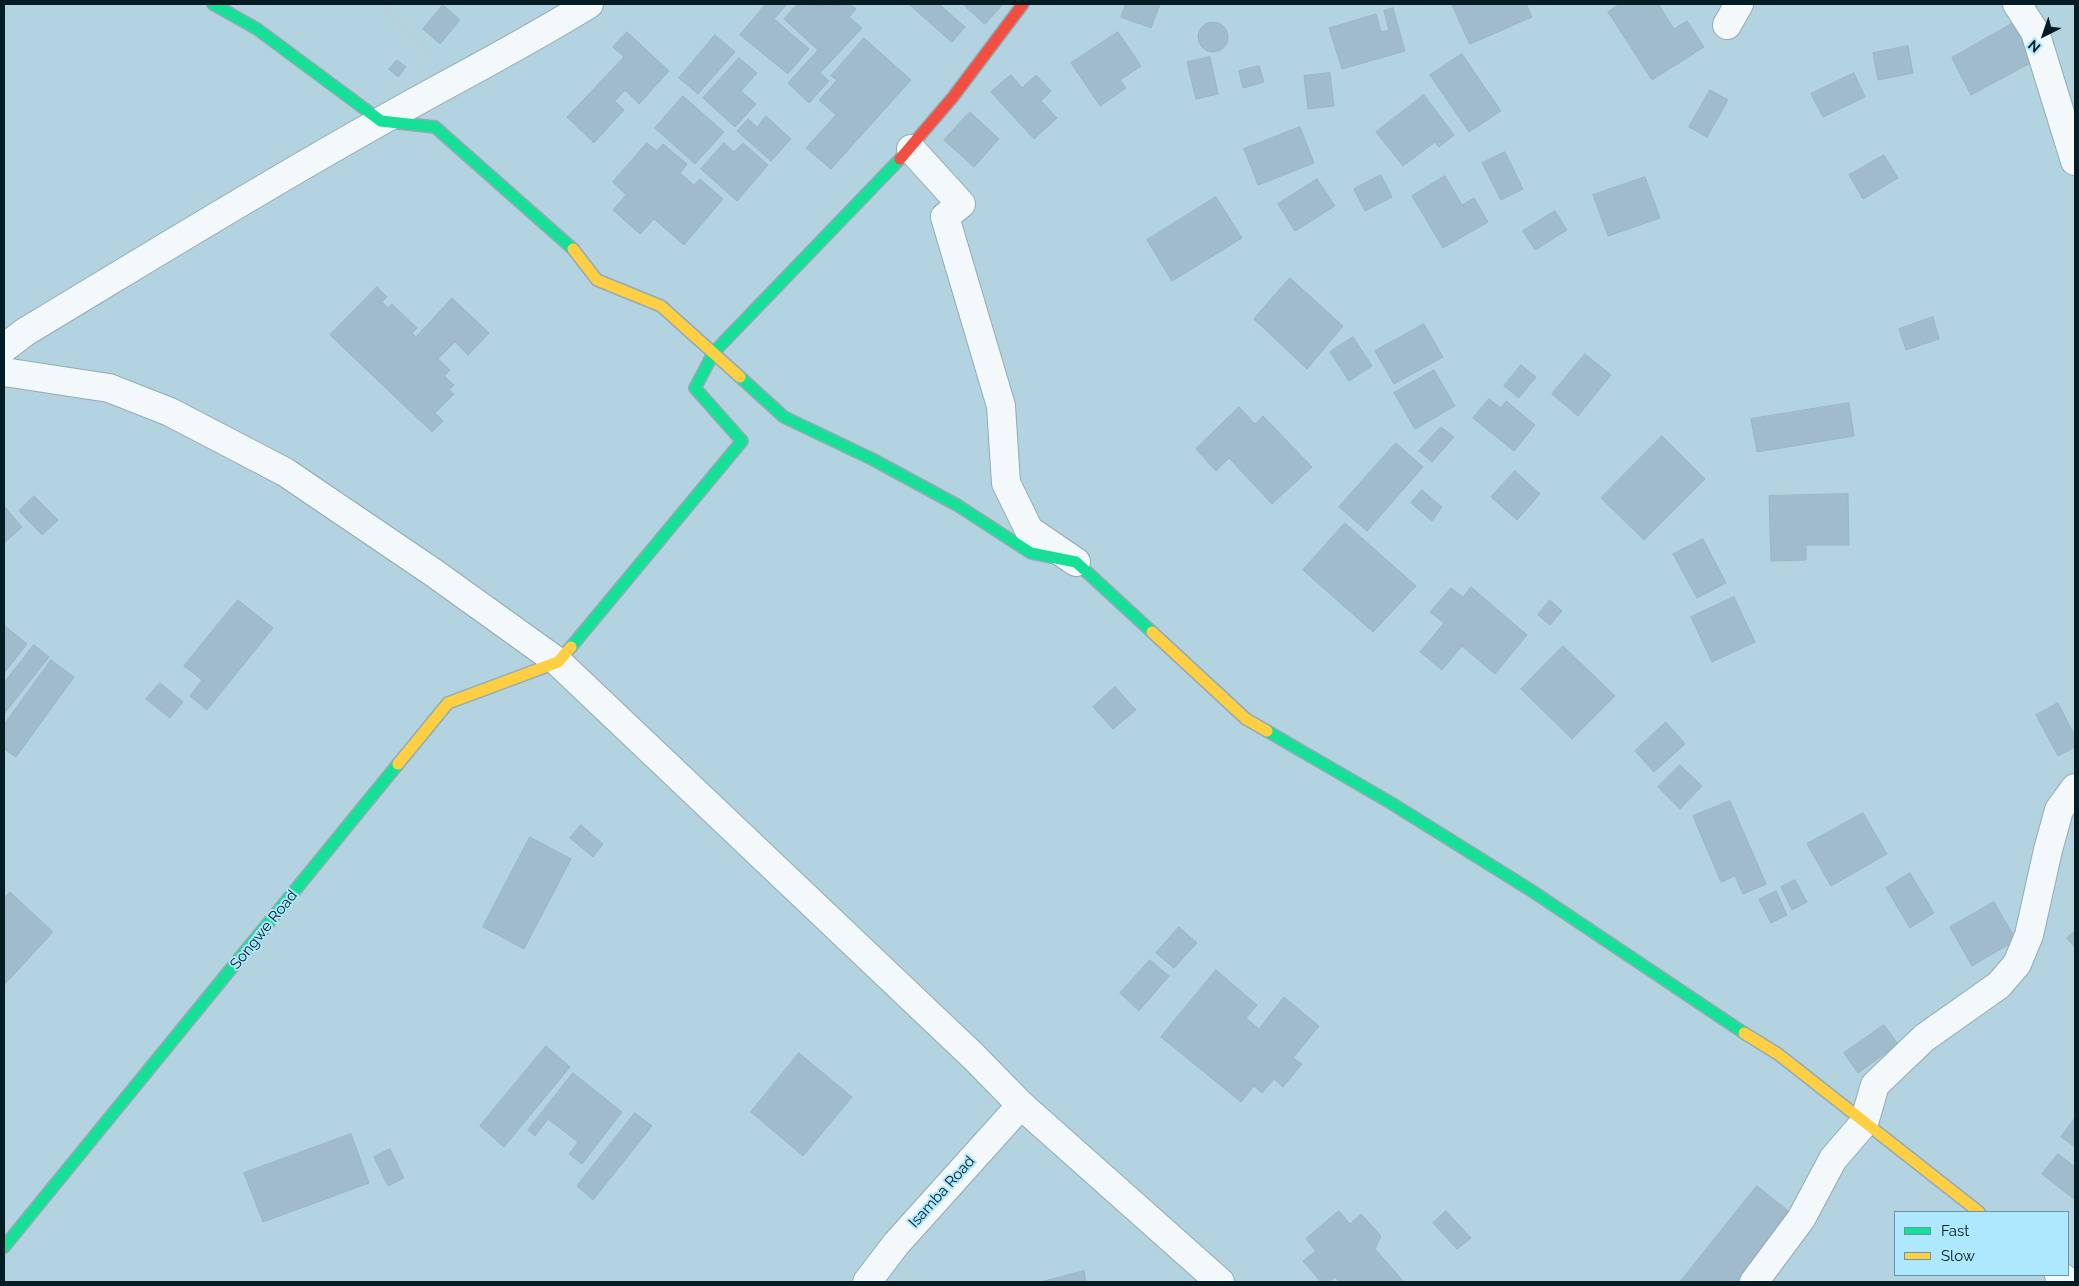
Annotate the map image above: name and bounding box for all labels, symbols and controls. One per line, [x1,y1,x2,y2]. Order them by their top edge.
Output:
north arrow [2019,10,2069,60]
text: N [2025,37,2043,56]
street label: Songwe Road [227,887,301,973]
street label: Isamba Road [905,1153,979,1231]
legend [1894,1211,2069,1276]
text: Fast [1941,1222,1969,1240]
text: Slow [1941,1247,1975,1265]

